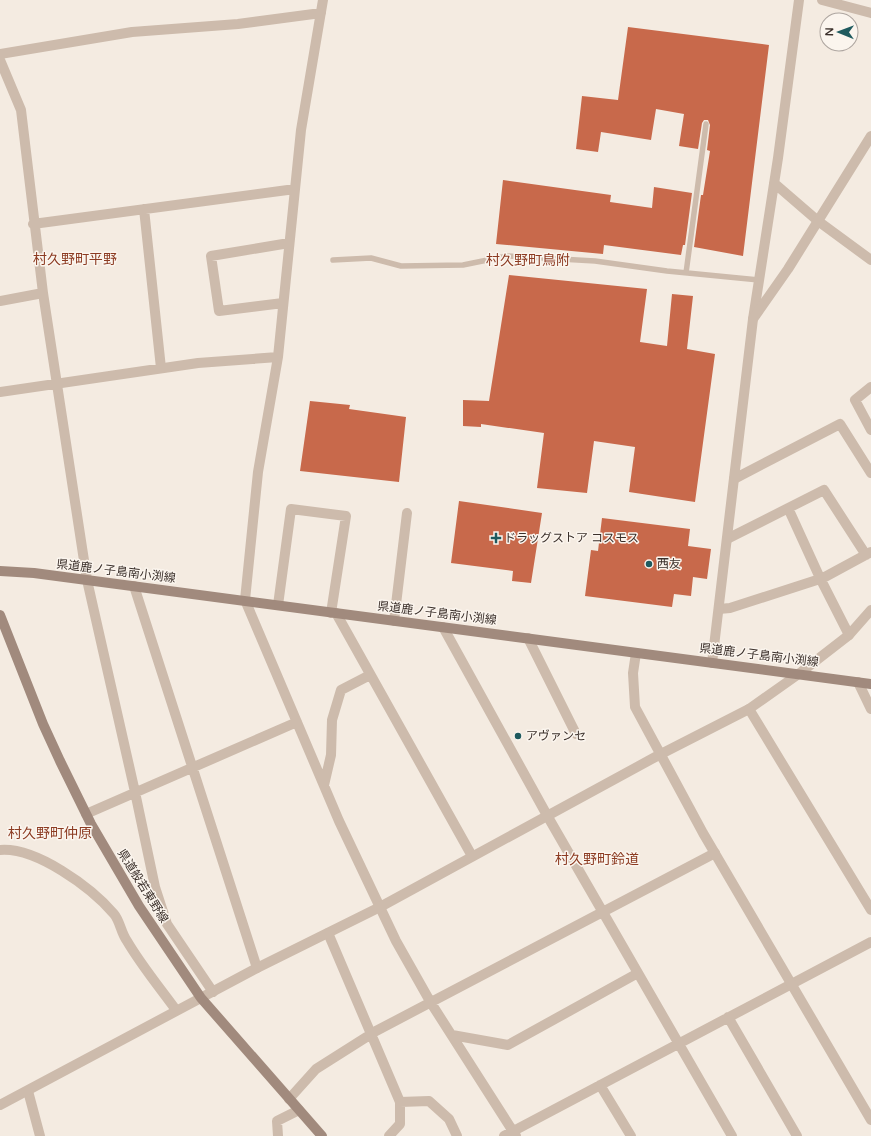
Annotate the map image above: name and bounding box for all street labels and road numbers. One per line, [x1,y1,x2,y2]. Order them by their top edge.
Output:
street label: 県道鹿ノ子島南小渕線 [56,557,176,585]
street label: 県道鹿ノ子島南小渕線 [377,599,497,627]
street label: 県道鹿ノ子島南小渕線 [699,641,819,669]
street label: 県道般若東野線 [115,847,171,925]

